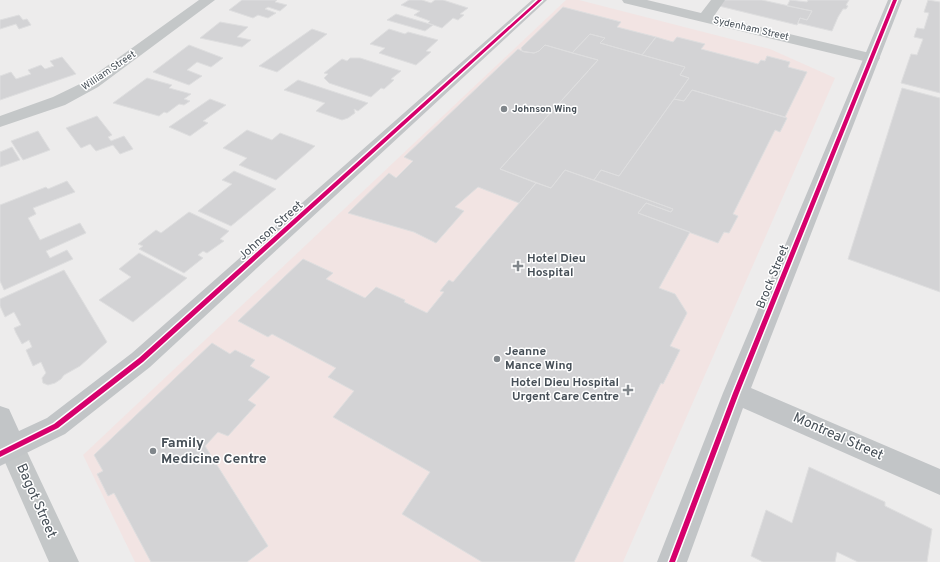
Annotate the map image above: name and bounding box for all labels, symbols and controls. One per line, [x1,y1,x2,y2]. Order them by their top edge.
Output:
street label: Sydenham Street [712,14,790,44]
street label: William Street [79,48,139,94]
place label: Johnson Wing [512,103,577,116]
marker: Johnson Wing [499,104,509,114]
street label: Johnson Street [235,198,307,264]
street label: Brock Street [753,243,793,311]
place label: Hotel Dieu Hospital [527,251,586,281]
marker: Hotel Dieu Hospital [512,260,524,272]
place label: Jeanne Mance Wing [505,344,572,374]
marker: Jeanne Mance Wing [492,354,502,364]
place label: Hotel Dieu Hospital Urgent Care Centre [511,375,619,405]
marker: Hotel Dieu Hospital Urgent Care Centre [622,384,634,396]
street label: Montreal Street [790,410,886,464]
place label: Family Medicine Centre [161,435,267,468]
marker: Family Medicine Centre [148,446,158,456]
street label: Bagot Street [12,461,60,541]

